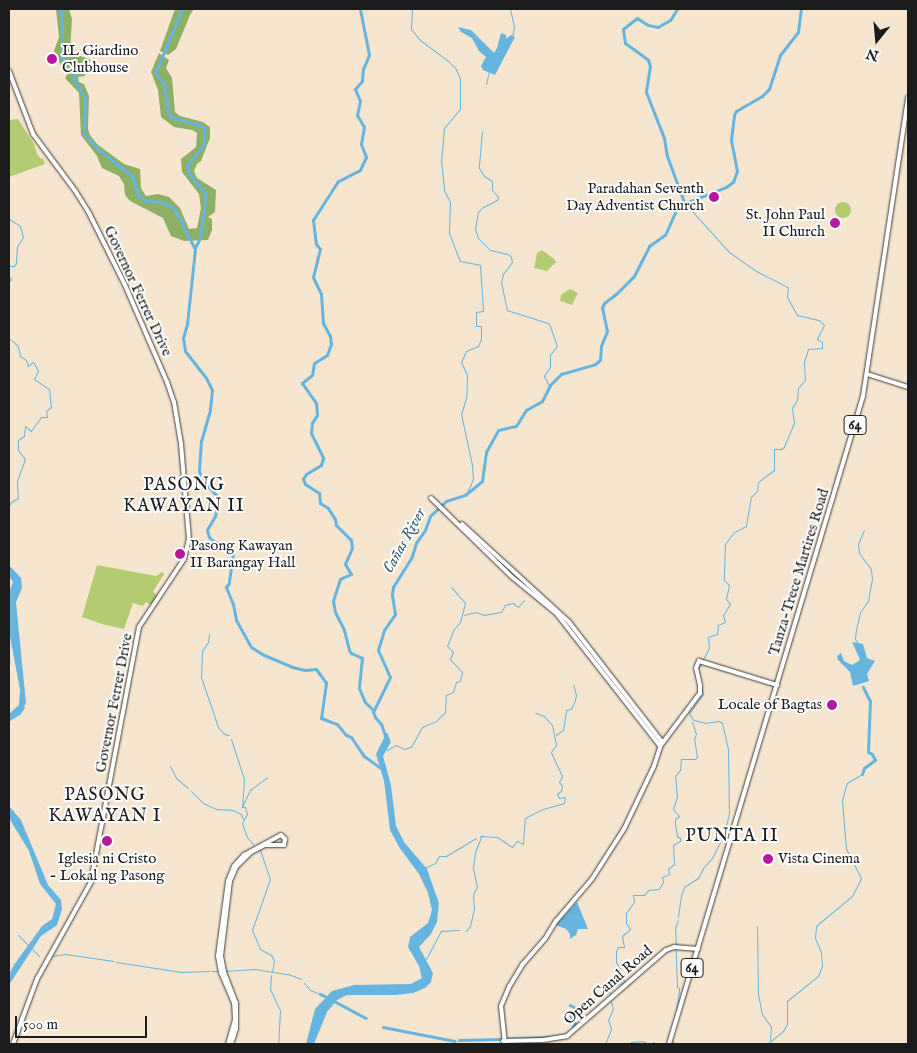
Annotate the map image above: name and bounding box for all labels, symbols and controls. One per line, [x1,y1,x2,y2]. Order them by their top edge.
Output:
north arrow [852,15,902,65]
place label: IL Giardino Clubhouse [62,41,138,76]
text: N [864,44,881,65]
marker: IL Giardino Clubhouse [46,53,58,65]
place label: Paradahan Seventh Day Adventist Church [566,179,704,214]
marker: Paradahan Seventh Day Adventist Church [708,191,720,203]
place label: St. John Paul II Church [746,205,825,240]
marker: St. John Paul II Church [829,217,841,229]
street label: Governor Ferrer Drive [100,223,176,359]
road number: 64 [842,414,868,436]
district label: PASONG KAWAYAN II [122,476,246,518]
street label: Tanza-Trece Martires Road [765,486,833,658]
water label: Cañas River [379,505,431,577]
place label: Pasong Kawayan II Barangay Hall [190,536,295,571]
marker: Pasong Kawayan II Barangay Hall [174,548,186,560]
street label: Governor Ferrer Drive [92,632,136,774]
place label: Locale of Bagtas [718,696,822,714]
marker: Locale of Bagtas [826,699,838,711]
district label: PASONG KAWAYAN I [47,786,163,829]
district label: PUNTA II [684,826,780,848]
marker: Iglesia ni Cristo - Lokal ng Pasong [101,835,113,847]
place label: Iglesia ni Cristo - Lokal ng Pasong [50,849,164,884]
place label: Vista Cinema [778,850,860,868]
marker: Vista Cinema [762,853,774,865]
street label: Open Canal Road [560,942,656,1028]
road number: 64 [680,956,704,980]
scale bar [18,1006,150,1038]
text: 500 m [23,1015,58,1034]

